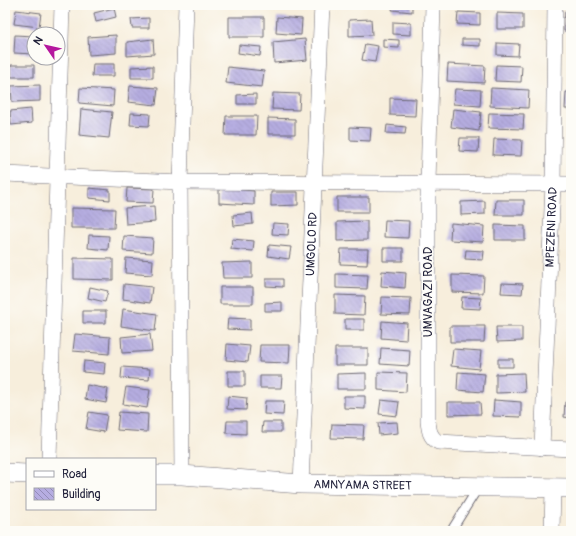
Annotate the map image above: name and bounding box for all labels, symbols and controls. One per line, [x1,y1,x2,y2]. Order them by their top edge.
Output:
north arrow [26,26,66,66]
text: N [31,34,46,47]
street label: MPEZENI ROAD [543,186,561,268]
street label: UMGOLO RD [303,212,321,276]
street label: UMVAGAZI ROAD [421,246,436,337]
legend [26,458,156,510]
text: Road [62,467,87,482]
street label: AMNYAMA STREET [313,477,412,494]
text: Building [62,487,101,502]

